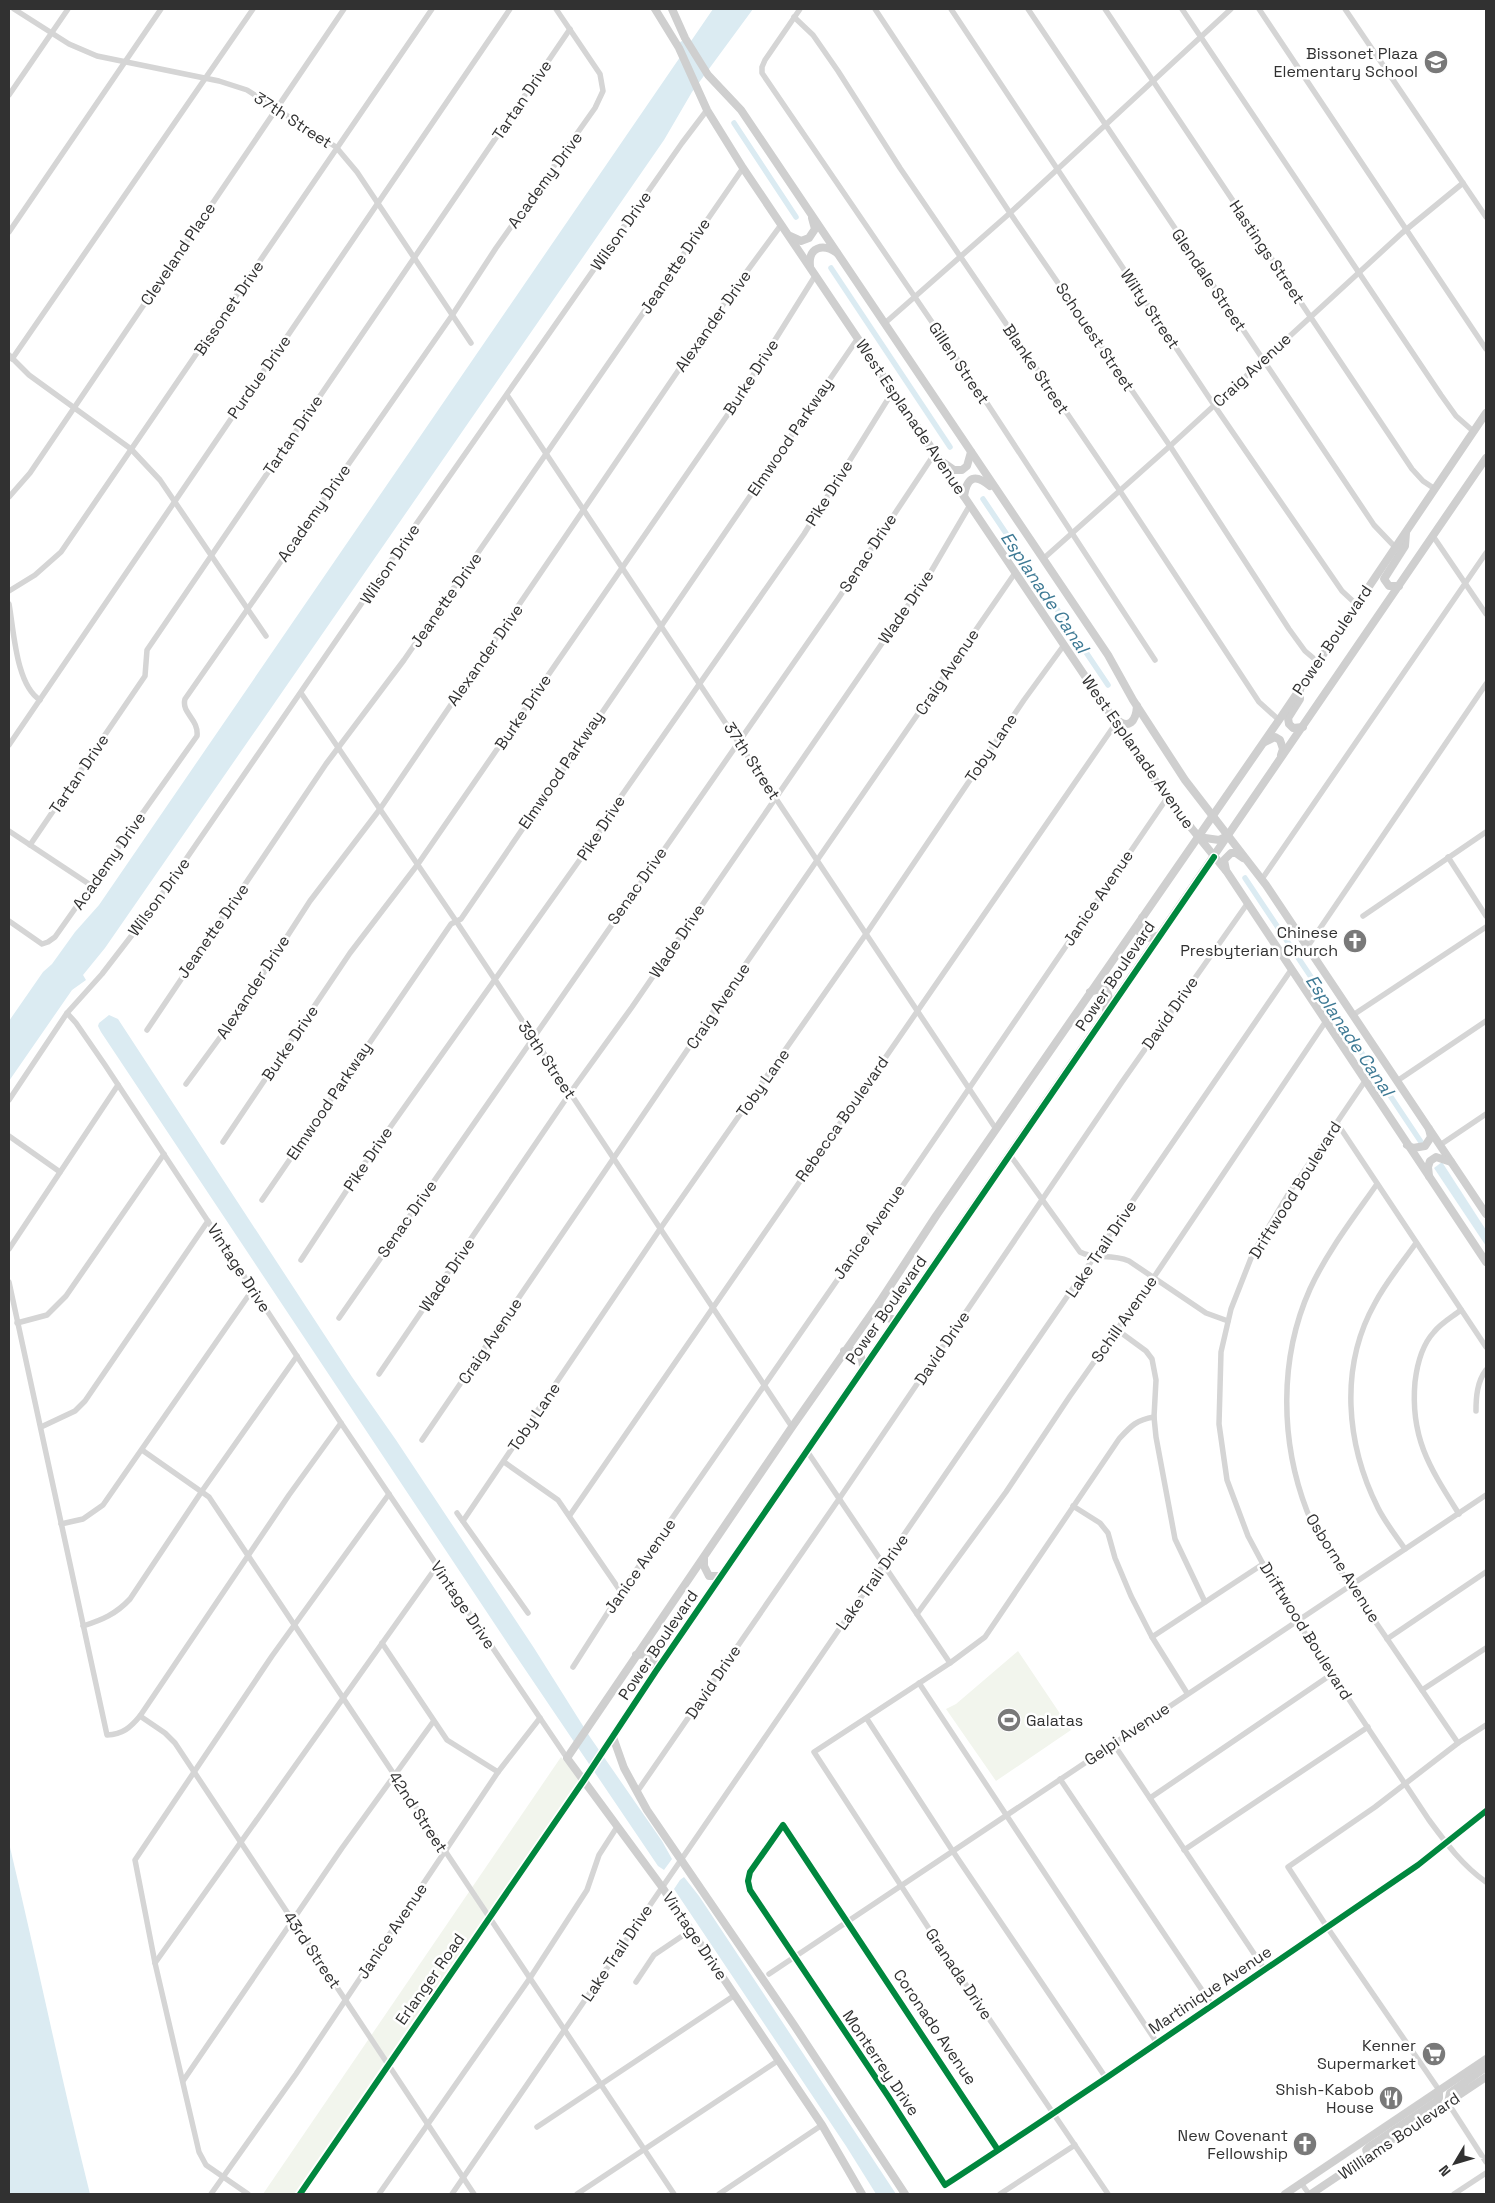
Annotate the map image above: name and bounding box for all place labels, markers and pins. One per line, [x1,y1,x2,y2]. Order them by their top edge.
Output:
place label: Bissonet Plaza Elementary School [1273,43,1418,82]
school or university icon: Bissonet Plaza Elementary School [1423,49,1449,75]
place label: Chinese Presbyterian Church [1180,922,1338,961]
church icon: Chinese Presbyterian Church [1342,928,1368,954]
sports icon: Galatas [996,1707,1022,1733]
place label: Galatas [1026,1710,1083,1731]
place label: Kenner Supermarket [1317,2035,1416,2074]
supermarket icon: Kenner Supermarket [1421,2041,1447,2067]
place label: Shish-Kabob House [1275,2079,1374,2118]
restaurant icon: Shish-Kabob House [1378,2085,1404,2111]
place label: New Covenant Fellowship [1178,2125,1288,2164]
church icon: New Covenant Fellowship [1292,2131,1318,2157]

